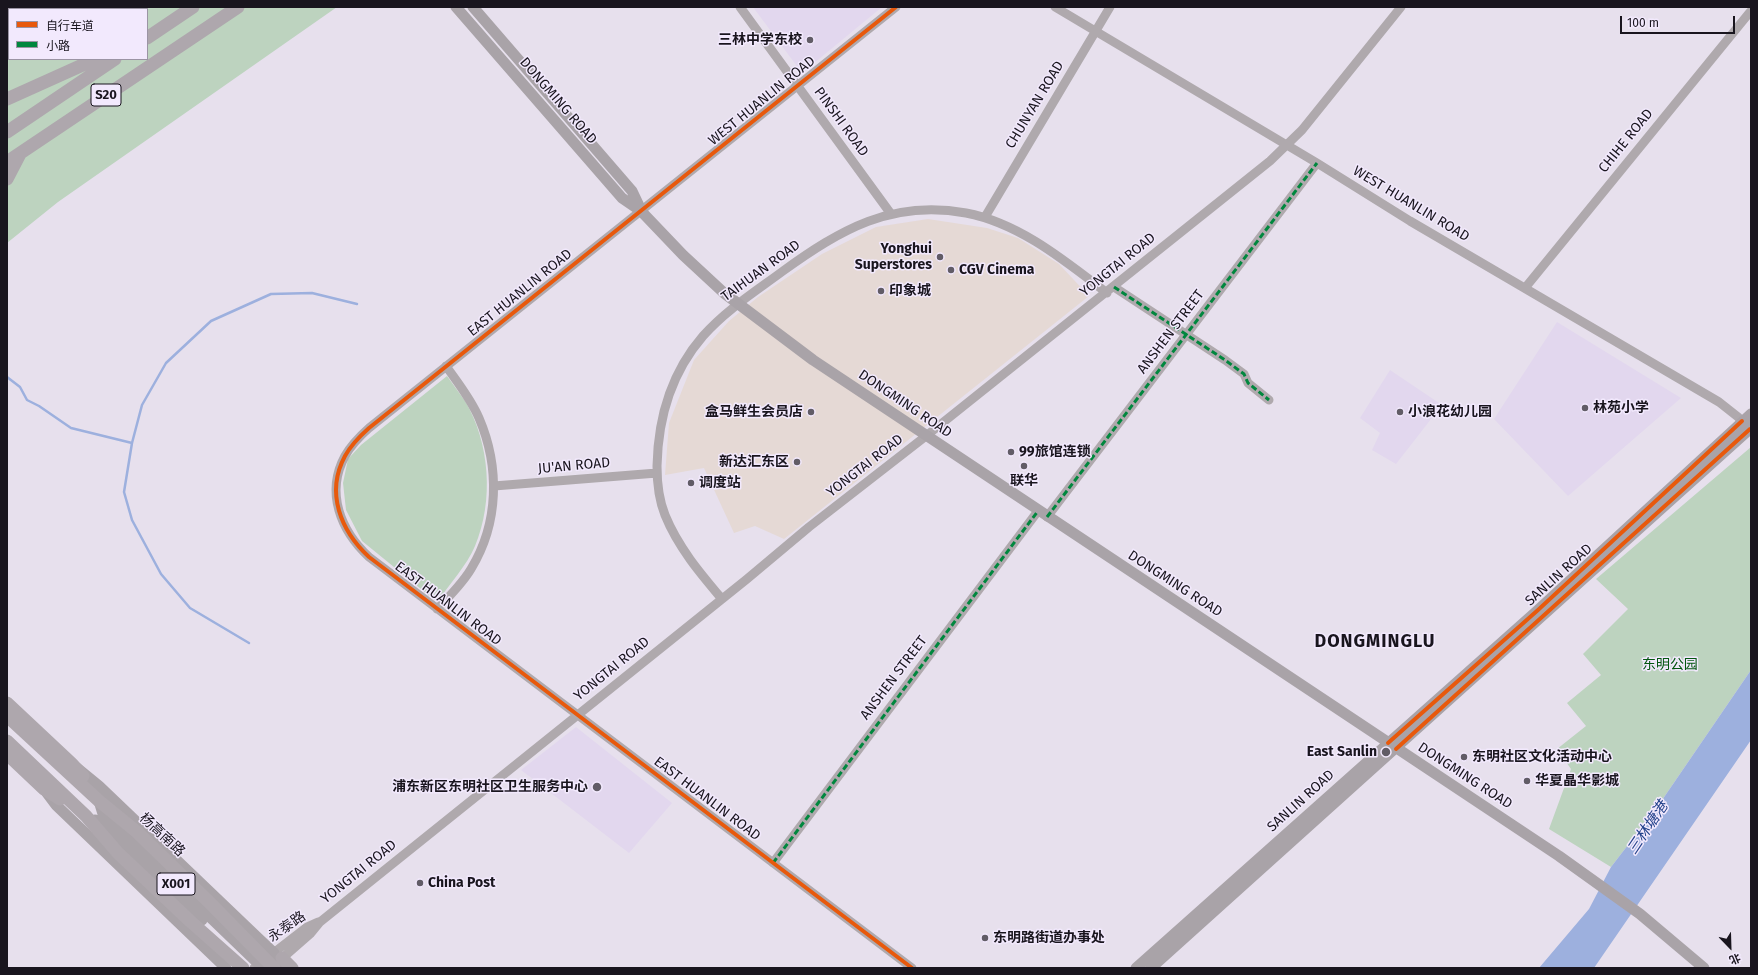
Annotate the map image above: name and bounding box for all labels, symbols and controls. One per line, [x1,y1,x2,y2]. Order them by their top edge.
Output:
legend [8,8,148,60]
scale bar [1622,8,1737,34]
text: 100 m [1627,16,1659,30]
text: 自行车道 [46,19,94,33]
place label: 三林中学东校 [718,32,802,48]
marker: 三林中学东校 [805,35,815,45]
text: 小路 [46,39,70,53]
street label: WEST HUANLIN ROAD [705,53,819,149]
street label: DONGMING ROAD [516,54,600,148]
street label: CHUNYAN ROAD [1002,58,1068,152]
road number: S20 [91,84,121,106]
street label: PINSHI ROAD [810,84,872,160]
street label: CHIHE ROAD [1595,106,1657,176]
street label: WEST HUANLIN ROAD [1350,163,1472,245]
street label: YONGTAI ROAD [1077,229,1159,301]
street label: TAIHUAN ROAD [718,237,804,305]
place label: Yonghui Superstores [855,241,932,274]
street label: EAST HUANLIN ROAD [464,246,576,340]
marker: Yonghui Superstores [935,252,945,262]
place label: CGV Cinema [959,262,1034,278]
marker: CGV Cinema [946,265,956,275]
place label: 印象城 [889,283,931,299]
marker: 印象城 [876,286,886,296]
street label: ANSHEN STREET [1134,287,1208,377]
street label: DONGMING ROAD [855,367,955,441]
place label: 林苑小学 [1593,400,1649,416]
marker: 林苑小学 [1580,403,1590,413]
place label: 盒马鲜生会员店 [705,404,803,420]
place label: 小浪花幼儿园 [1408,404,1492,420]
marker: 盒马鲜生会员店 [806,407,816,417]
marker: 小浪花幼儿园 [1395,407,1405,417]
street label: YONGTAI ROAD [823,431,907,501]
place label: 99旅馆连锁 [1019,444,1091,460]
marker: 99旅馆连锁 [1006,447,1016,457]
street label: JU'AN ROAD [537,454,611,478]
place label: 新达汇东区 [719,454,789,470]
marker: 新达汇东区 [792,457,802,467]
marker: 联华 [1019,461,1029,471]
place label: 联华 [1010,473,1038,489]
place label: 调度站 [699,475,741,491]
marker: 调度站 [686,478,696,488]
street label: SANLIN ROAD [1522,541,1596,609]
street label: DONGMING ROAD [1125,547,1225,621]
street label: EAST HUANLIN ROAD [391,558,505,650]
district label: DONGMINGLU [1314,631,1436,653]
street label: YONGTAI ROAD [571,633,653,705]
street label: ANSHEN STREET [857,633,931,723]
park label: 东明公园 [1642,657,1698,673]
street label: DONGMING ROAD [1415,739,1515,813]
place label: East Sanlin [1307,744,1377,760]
marker: East Sanlin [1380,746,1392,758]
place label: 东明社区文化活动中心 [1472,749,1612,765]
marker: 东明社区文化活动中心 [1459,752,1469,762]
street label: EAST HUANLIN ROAD [650,753,764,845]
street label: SANLIN ROAD [1264,767,1338,835]
place label: 华夏晶华影城 [1535,773,1619,789]
marker: 华夏晶华影城 [1522,776,1532,786]
place label: 浦东新区东明社区卫生服务中心 [392,779,588,795]
marker: 浦东新区东明社区卫生服务中心 [591,781,603,793]
water label: 三林塘港 [1624,798,1672,858]
street label: 杨高南路 [136,810,188,860]
street label: YONGTAI ROAD [318,836,400,908]
road number: X001 [157,873,195,895]
place label: China Post [428,875,495,891]
marker: China Post [415,878,425,888]
street label: 永泰路 [265,908,309,946]
north arrow [1710,927,1750,967]
place label: 东明路街道办事处 [993,930,1105,946]
marker: 东明路街道办事处 [980,933,990,943]
text: 北 [1727,950,1742,967]

